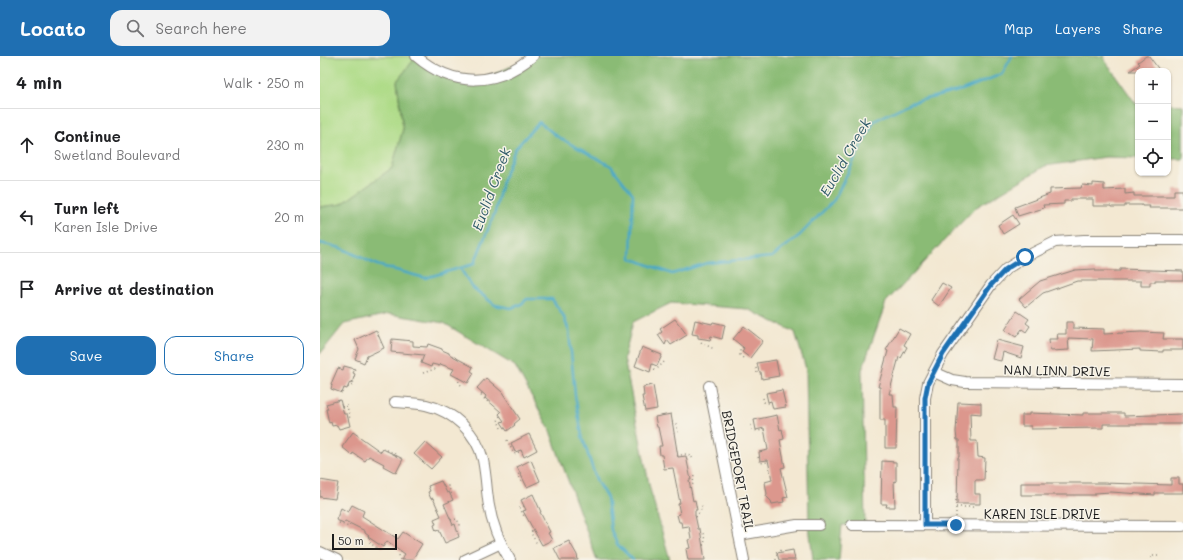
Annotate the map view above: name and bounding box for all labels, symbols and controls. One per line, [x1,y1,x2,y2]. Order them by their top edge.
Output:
search box [110,10,390,46]
text: Locato [20,16,86,41]
icon: search [124,17,146,39]
text: Search here [156,18,247,38]
text: Map [1004,19,1033,38]
text: Layers [1055,19,1101,38]
text: Share [1123,19,1163,38]
map controls [1135,68,1171,176]
button: + [1135,68,1171,104]
text: 4 min [16,71,62,93]
text: Walk · 250 m [223,74,304,91]
button: − [1135,104,1171,140]
water label: Euclid Creek [815,114,875,199]
text: Continue [54,126,121,146]
icon: ahead [16,134,38,156]
text: 230 m [267,136,304,153]
button: locate [1135,140,1171,176]
water label: Euclid Creek [467,144,515,233]
text: Swetland Boulevard [54,146,180,163]
text: Turn left [54,198,119,218]
icon: left [16,206,38,228]
text: 20 m [274,208,304,225]
text: Karen Isle Drive [54,218,158,235]
route start [1016,248,1034,266]
icon: arrive [16,278,38,300]
text: Arrive at destination [54,279,214,299]
button: Save [16,336,156,375]
button: Share [164,336,304,375]
street label: NAN LINN DRIVE [1003,361,1111,379]
street label: BRIDGEPORT TRAIL [719,409,759,533]
street label: KAREN ISLE DRIVE [984,505,1100,522]
route end [947,516,965,534]
scale bar [332,532,397,551]
text: 50 m [338,533,364,548]

